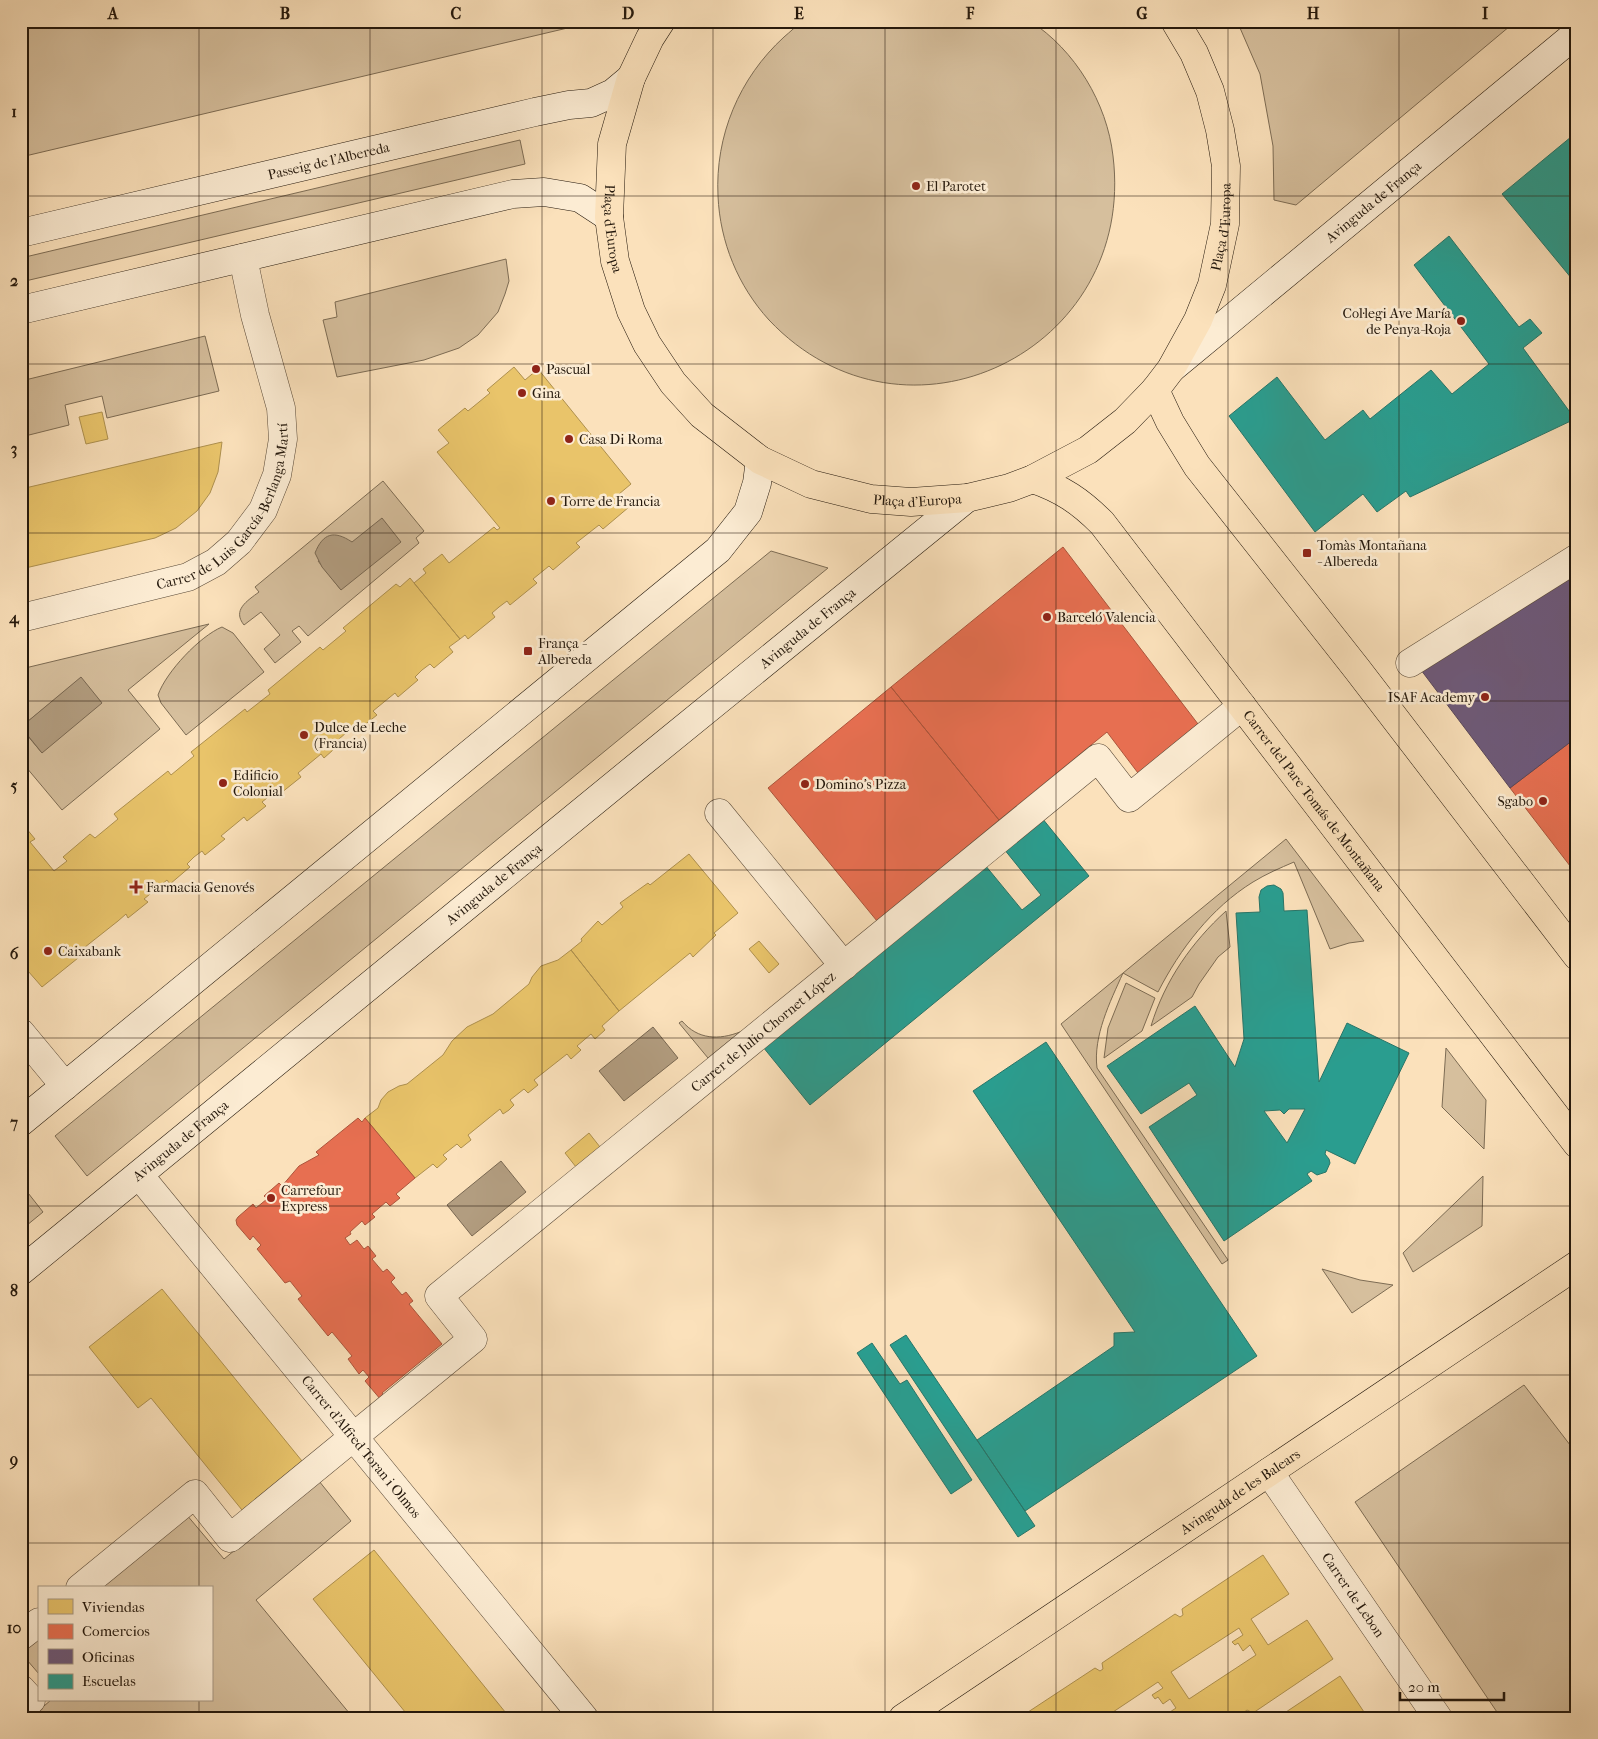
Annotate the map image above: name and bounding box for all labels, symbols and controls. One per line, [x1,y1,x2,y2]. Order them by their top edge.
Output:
text: A [107,4,119,23]
text: B [280,4,290,23]
text: C [451,4,462,23]
text: D [622,4,634,23]
text: E [794,4,804,23]
text: F [965,4,975,23]
text: G [1136,4,1148,23]
text: H [1307,4,1320,23]
text: I [1482,4,1489,23]
text: 1 [11,102,17,121]
street label: Passeig de l'Albereda [266,138,392,184]
street label: Avinguda de França [1321,157,1425,247]
place label: El Parotet [926,178,986,195]
marker: El Parotet [910,180,922,192]
street label: Plaça d'Europa [1207,182,1235,273]
street label: Plaça d'Europa [600,184,626,275]
text: 2 [10,271,18,290]
place label: Col·legi Ave María de Penya-Roja [1343,305,1452,338]
marker: Col·legi Ave María de Penya-Roja [1455,315,1467,327]
place label: Pascual [546,361,591,378]
marker: Pascual [530,363,542,375]
place label: Gina [532,385,561,402]
marker: Gina [516,387,528,399]
street label: Carrer de Luis García-Berlanga Martí [155,422,292,593]
place label: Casa Di Roma [579,431,663,448]
marker: Casa Di Roma [563,433,575,445]
text: 3 [11,439,17,459]
street label: Plaça d'Europa [872,490,963,511]
place label: Torre de Francia [561,493,661,510]
marker: Torre de Francia [545,495,557,507]
place label: Tomàs Montañana - Albereda [1317,537,1427,570]
marker: Tomàs Montañana - Albereda [1301,547,1313,559]
street label: Avinguda de França [755,584,860,673]
text: 4 [8,608,20,628]
place label: Barceló Valencia [1057,609,1156,626]
marker: Barceló Valencia [1041,611,1053,623]
place label: França - Albereda [537,635,593,668]
marker: França - Albereda [522,645,534,657]
place label: ISAF Academy [1388,689,1476,706]
marker: ISAF Academy [1479,691,1491,703]
street label: Carrer del Pare Tomás de Montañana [1239,707,1389,895]
place label: Dulce de Leche (Francia) [314,719,406,752]
marker: Dulce de Leche (Francia) [298,729,310,741]
place label: Edificio Colonial [233,767,283,800]
text: 5 [11,776,18,795]
place label: Domino’s Pizza [815,776,907,793]
marker: Edificio Colonial [217,777,229,789]
marker: Domino’s Pizza [799,778,811,790]
place label: Sgabo [1497,793,1533,810]
marker: Sgabo [1537,795,1549,807]
street label: Avinguda de França [442,840,546,929]
place label: Farmacia Genovés [146,879,254,896]
marker: Farmacia Genovés [130,881,142,893]
place label: Caixabank [58,943,122,960]
text: 6 [10,944,19,963]
marker: Caixabank [42,945,54,957]
street label: Carrer de Julio Chornet López [688,968,839,1096]
street label: Avinguda de França [128,1096,233,1186]
text: 7 [9,1113,18,1132]
place label: Carrefour Express [281,1182,341,1215]
marker: Carrefour Express [265,1192,277,1204]
text: 8 [10,1281,18,1300]
street label: Carrer d'Alfred Toran i Olmos [298,1372,425,1522]
street label: Avinguda de les Balears [1176,1445,1304,1539]
text: 9 [9,1450,18,1470]
street label: Carrer de Lebon [1318,1549,1388,1641]
legend [38,1586,212,1702]
text: Viviendas [81,1598,145,1616]
text: 10 [7,1618,21,1637]
text: Comercios [82,1622,150,1640]
text: Oficinas [82,1648,135,1666]
scale bar [1400,1669,1504,1701]
text: Escuelas [82,1672,136,1690]
text: 20 m [1408,1678,1440,1696]

